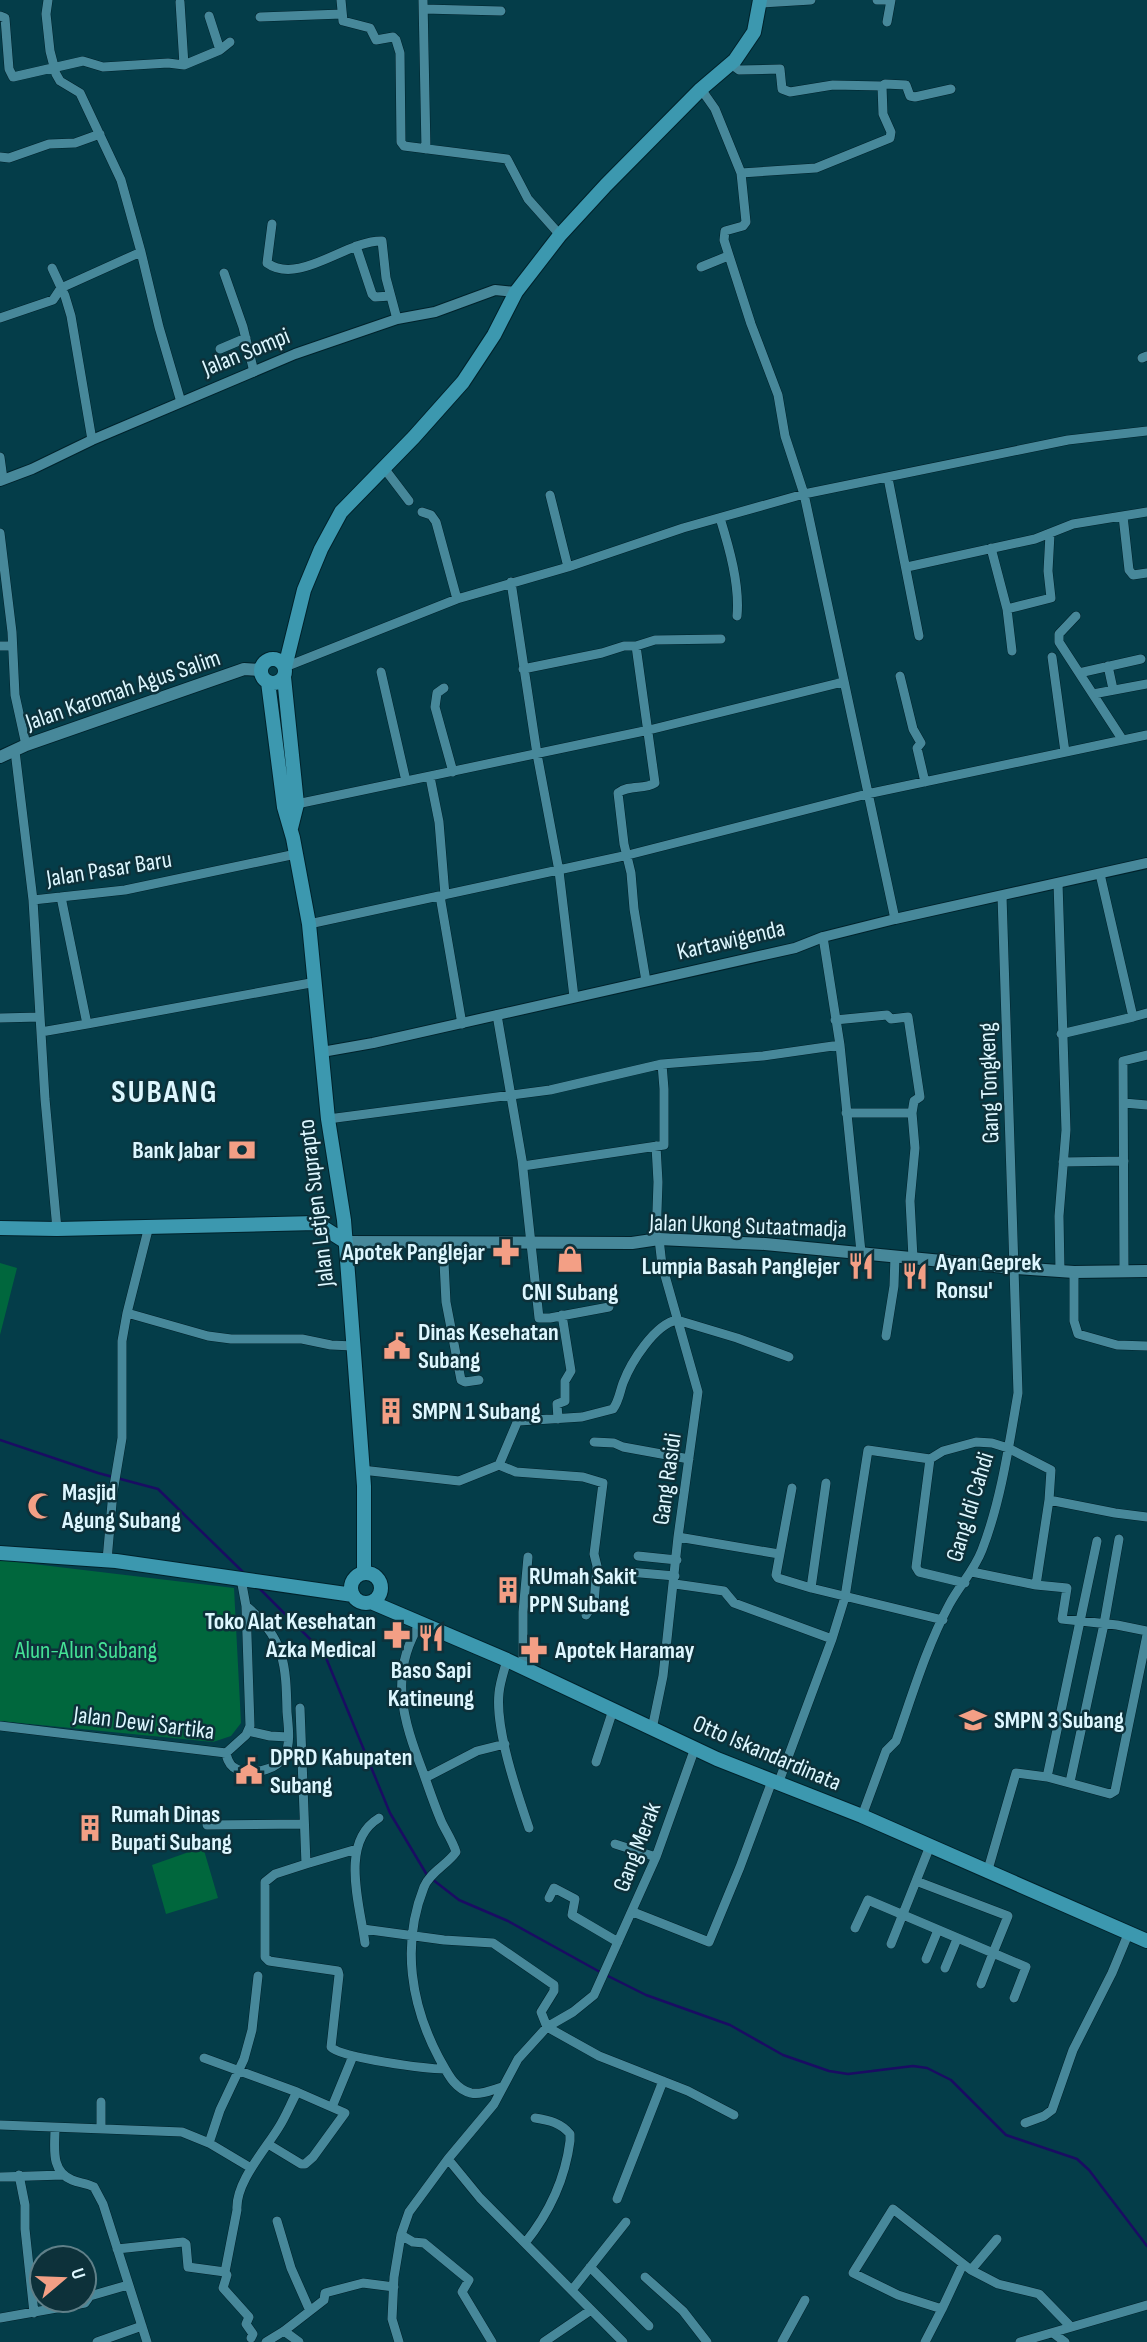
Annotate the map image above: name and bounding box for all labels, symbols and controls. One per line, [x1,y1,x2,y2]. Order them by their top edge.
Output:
street label: Jalan Sompi [197,321,294,383]
street label: Jalan Karomah Agus Salim [21,643,224,737]
street label: Jalan Pasar Baru [43,845,174,893]
street label: Kartawigenda [674,913,788,967]
street label: Gang Tongkeng [972,1022,1006,1144]
district label: SUBANG [111,1073,219,1112]
street label: Jalan Letjen Suprapto [291,1118,341,1289]
bank icon: Bank Jabar [227,1135,257,1165]
place label: Bank Jabar [132,1136,222,1165]
street label: Jalan Ukong Sutaatmadja [648,1208,847,1244]
pharmacy icon: Apotek Panglejar [491,1237,521,1267]
place label: Apotek Panglejar [341,1238,486,1267]
shop icon: CNI Subang [555,1244,585,1274]
place label: Ayan Geprek Ronsu' [935,1248,1042,1305]
restaurant icon: Lumpia Basah Panglejer [846,1251,876,1281]
place label: Lumpia Basah Panglejer [642,1252,841,1281]
restaurant icon: Ayan Geprek Ronsu' [900,1261,930,1291]
place label: CNI Subang [522,1278,618,1307]
place label: Dinas Kesehatan Subang [418,1318,559,1375]
public building icon: Dinas Kesehatan Subang [382,1331,412,1361]
building icon: SMPN 1 Subang [376,1396,406,1426]
place label: SMPN 1 Subang [412,1397,541,1426]
street label: Gang Rasidi [646,1431,688,1527]
street label: Gang Idi Cahdi [940,1449,1000,1565]
place label: Masjid Agung Subang [61,1478,181,1535]
mosque icon: Masjid Agung Subang [26,1491,56,1521]
place label: RUmah Sakit PPN Subang [529,1562,637,1619]
building icon: RUmah Sakit PPN Subang [493,1575,523,1605]
place label: Toko Alat Kesehatan Azka Medical [205,1607,376,1664]
pharmacy icon: Toko Alat Kesehatan Azka Medical [382,1620,412,1650]
restaurant icon: Baso Sapi Katineung [416,1623,446,1653]
pharmacy icon: Apotek Haramay [519,1635,549,1665]
park label: Alun-Alun Subang [14,1636,157,1665]
place label: Apotek Haramay [554,1636,695,1665]
place label: Baso Sapi Katineung [388,1656,474,1713]
street label: Jalan Dewi Sartika [71,1700,216,1746]
school or university icon: SMPN 3 Subang [958,1705,988,1735]
place label: SMPN 3 Subang [994,1706,1124,1735]
street label: Otto Iskandardinata [688,1709,846,1797]
place label: DPRD Kabupaten Subang [270,1743,412,1800]
public building icon: DPRD Kabupaten Subang [234,1756,264,1786]
street label: Gang Merak [607,1798,667,1896]
place label: Rumah Dinas Bupati Subang [111,1800,232,1857]
building icon: Rumah Dinas Bupati Subang [75,1813,105,1843]
north arrow [28,2244,98,2314]
text: U [65,2266,90,2282]

